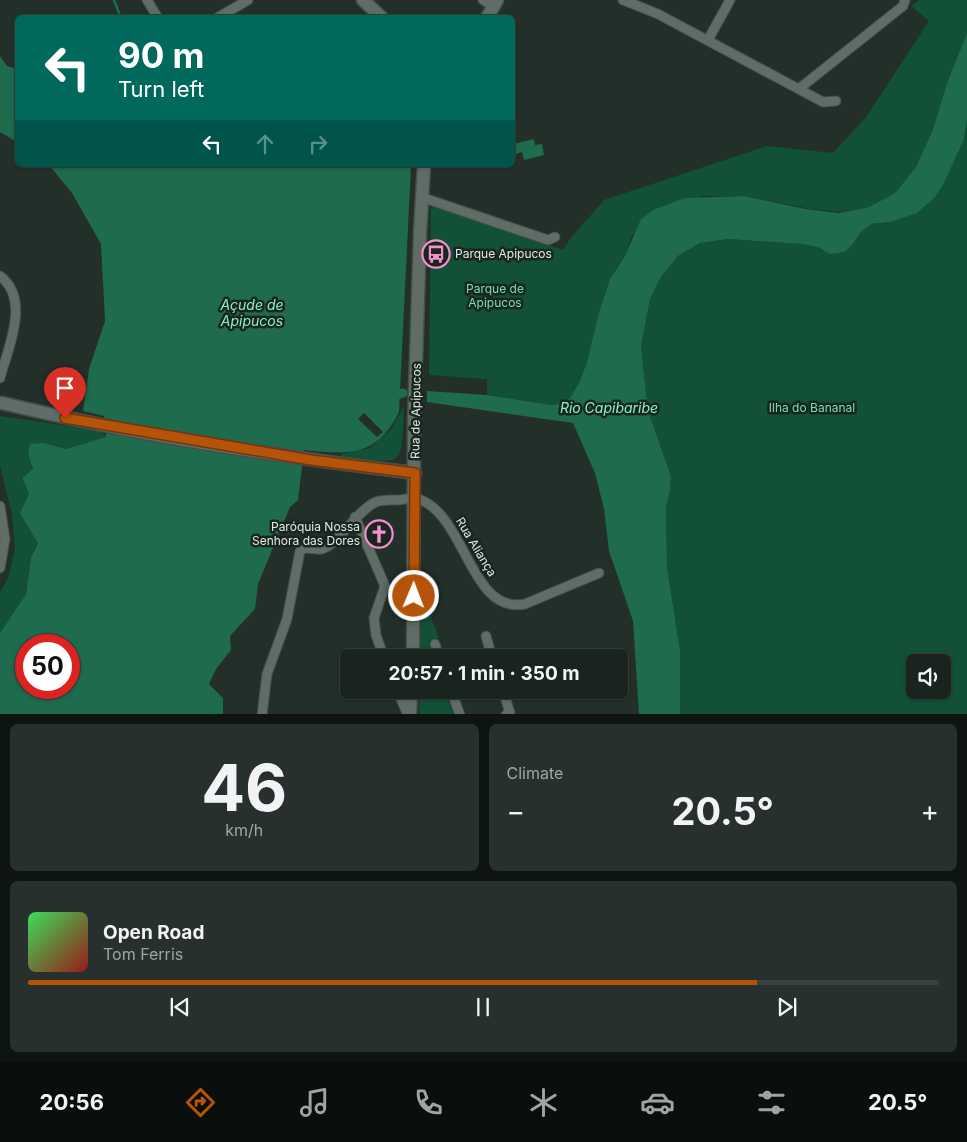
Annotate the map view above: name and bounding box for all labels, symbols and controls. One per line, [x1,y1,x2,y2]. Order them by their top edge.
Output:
text: 90 m [118,34,205,76]
icon: left [35,35,100,100]
text: Turn left [118,76,204,102]
icon: left [198,130,226,158]
icon: ahead [251,130,279,158]
icon: right [304,130,332,158]
bus stop icon: Parque Apipucos [421,239,451,269]
place label: Parque Apipucos [455,246,552,261]
park label: Parque de Apipucos [466,281,524,310]
water label: Açude de Apipucos [219,296,284,329]
street label: Rua de Apipucos [407,363,424,459]
pin [44,367,86,418]
icon: arrive [51,374,79,402]
water label: Rio Capibaribe [560,399,658,416]
park label: Ilha do Bananal [769,400,855,415]
street label: Rua Aliança [453,514,500,579]
place label: Paróquia Nossa Senhora das Dores [252,519,360,548]
church icon: Paróquia Nossa Senhora das Dores [364,519,394,549]
position arrow [387,569,439,621]
speed limit sign: 50 [15,634,80,699]
map controls [906,654,951,699]
button: sound [906,654,951,699]
text: 20:57 · 1 min · 350 m [388,662,580,685]
text: 46 [201,748,287,827]
text: Climate [507,763,563,783]
text: 20.5° [672,788,774,834]
text: − [507,794,525,828]
text: + [920,794,939,828]
text: km/h [225,820,263,840]
text: Open Road [103,921,204,944]
text: Tom Ferris [103,944,183,964]
icon: previous [166,993,194,1021]
icon: pause [469,993,497,1021]
icon: next [773,993,801,1021]
icon: directions [183,1085,218,1120]
icon: music [297,1085,332,1120]
icon: phone [411,1085,446,1120]
icon: climate [526,1085,561,1120]
icon: car [640,1085,675,1120]
icon: filters [754,1085,789,1120]
text: 20:56 [40,1089,104,1115]
text: 20.5° [868,1089,927,1115]

